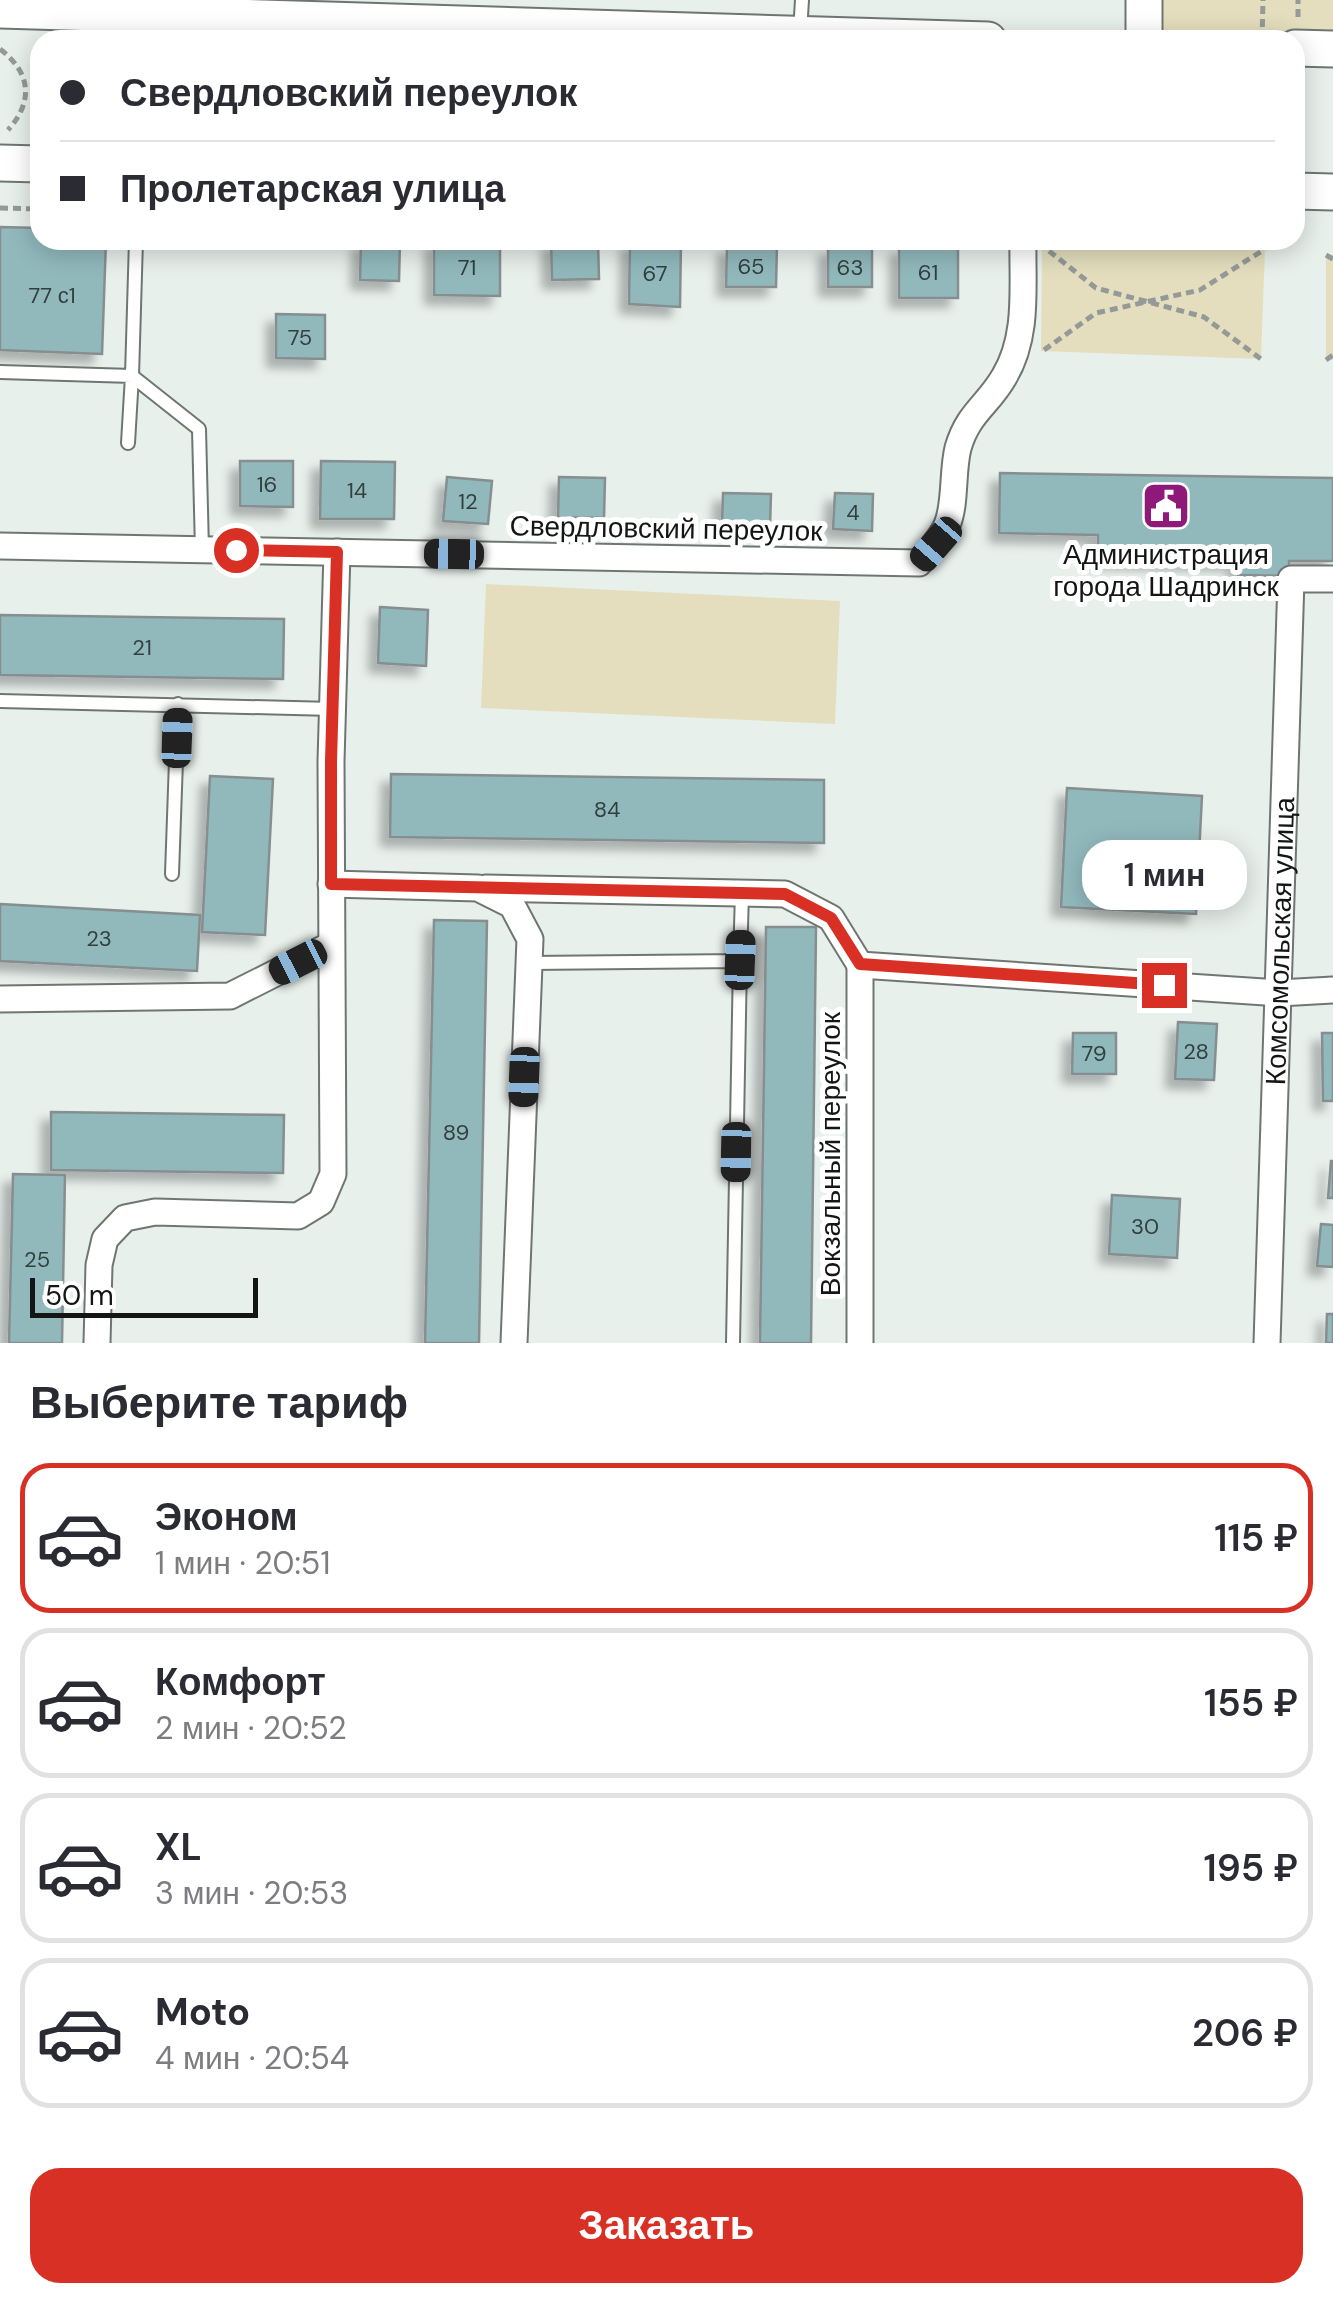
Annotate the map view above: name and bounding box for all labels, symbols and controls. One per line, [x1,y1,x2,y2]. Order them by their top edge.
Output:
text: Свердловский переулок [120,68,577,118]
text: Пролетарская улица [120,164,506,214]
house number: 65 [738,252,764,281]
house number: 71 [458,253,476,282]
house number: 63 [837,253,863,282]
house number: 61 [918,258,938,287]
house number: 67 [643,259,668,288]
house number: 77 с1 [28,281,76,310]
house number: 75 [288,323,312,352]
house number: 16 [257,470,277,499]
house number: 14 [347,476,367,505]
public building icon: Администрация города Шадринск [1140,480,1192,532]
house number: 12 [458,487,478,516]
house number: 4 [846,498,860,527]
street label: Свердловский переулок [509,507,823,550]
car [905,512,967,576]
route start [214,528,259,573]
place label: Администрация города Шадринск [1053,536,1280,605]
car [424,538,484,570]
house number: 21 [132,633,152,662]
car [161,707,193,769]
house number: 84 [594,795,620,824]
street label: Комсомольская улица [1257,796,1303,1086]
callout: 1 мин [1082,840,1246,910]
text: 1 мин [1124,854,1205,896]
house number: 23 [86,924,112,953]
car [724,929,756,991]
car [264,935,332,989]
route end [1142,963,1187,1008]
street label: Вокзальный переулок [812,1011,849,1296]
house number: 28 [1183,1037,1209,1066]
house number: 79 [1082,1039,1107,1068]
car [508,1046,540,1108]
house number: 89 [443,1118,469,1147]
car [720,1122,752,1182]
house number: 30 [1131,1212,1159,1241]
house number: 25 [24,1245,50,1274]
scale bar [30,1273,258,1318]
text: 50 m [45,1277,114,1314]
text: Выберите тариф [30,1373,408,1432]
text: Эконом [155,1492,298,1542]
icon: car [35,1493,125,1583]
text: 115 ₽ [1214,1513,1298,1563]
text: 1 мин · 20:51 [155,1542,330,1584]
text: Комфорт [155,1657,326,1707]
icon: car [35,1658,125,1748]
text: 155 ₽ [1204,1678,1298,1728]
text: 2 мин · 20:52 [155,1707,347,1749]
text: XL [155,1822,202,1872]
icon: car [35,1823,125,1913]
text: 195 ₽ [1203,1843,1298,1893]
text: 3 мин · 20:53 [155,1872,348,1914]
text: Moto [155,1987,250,2037]
icon: car [35,1988,125,2078]
text: 206 ₽ [1192,2008,1298,2058]
text: 4 мин · 20:54 [155,2037,349,2079]
button: Заказать [30,2168,1303,2283]

